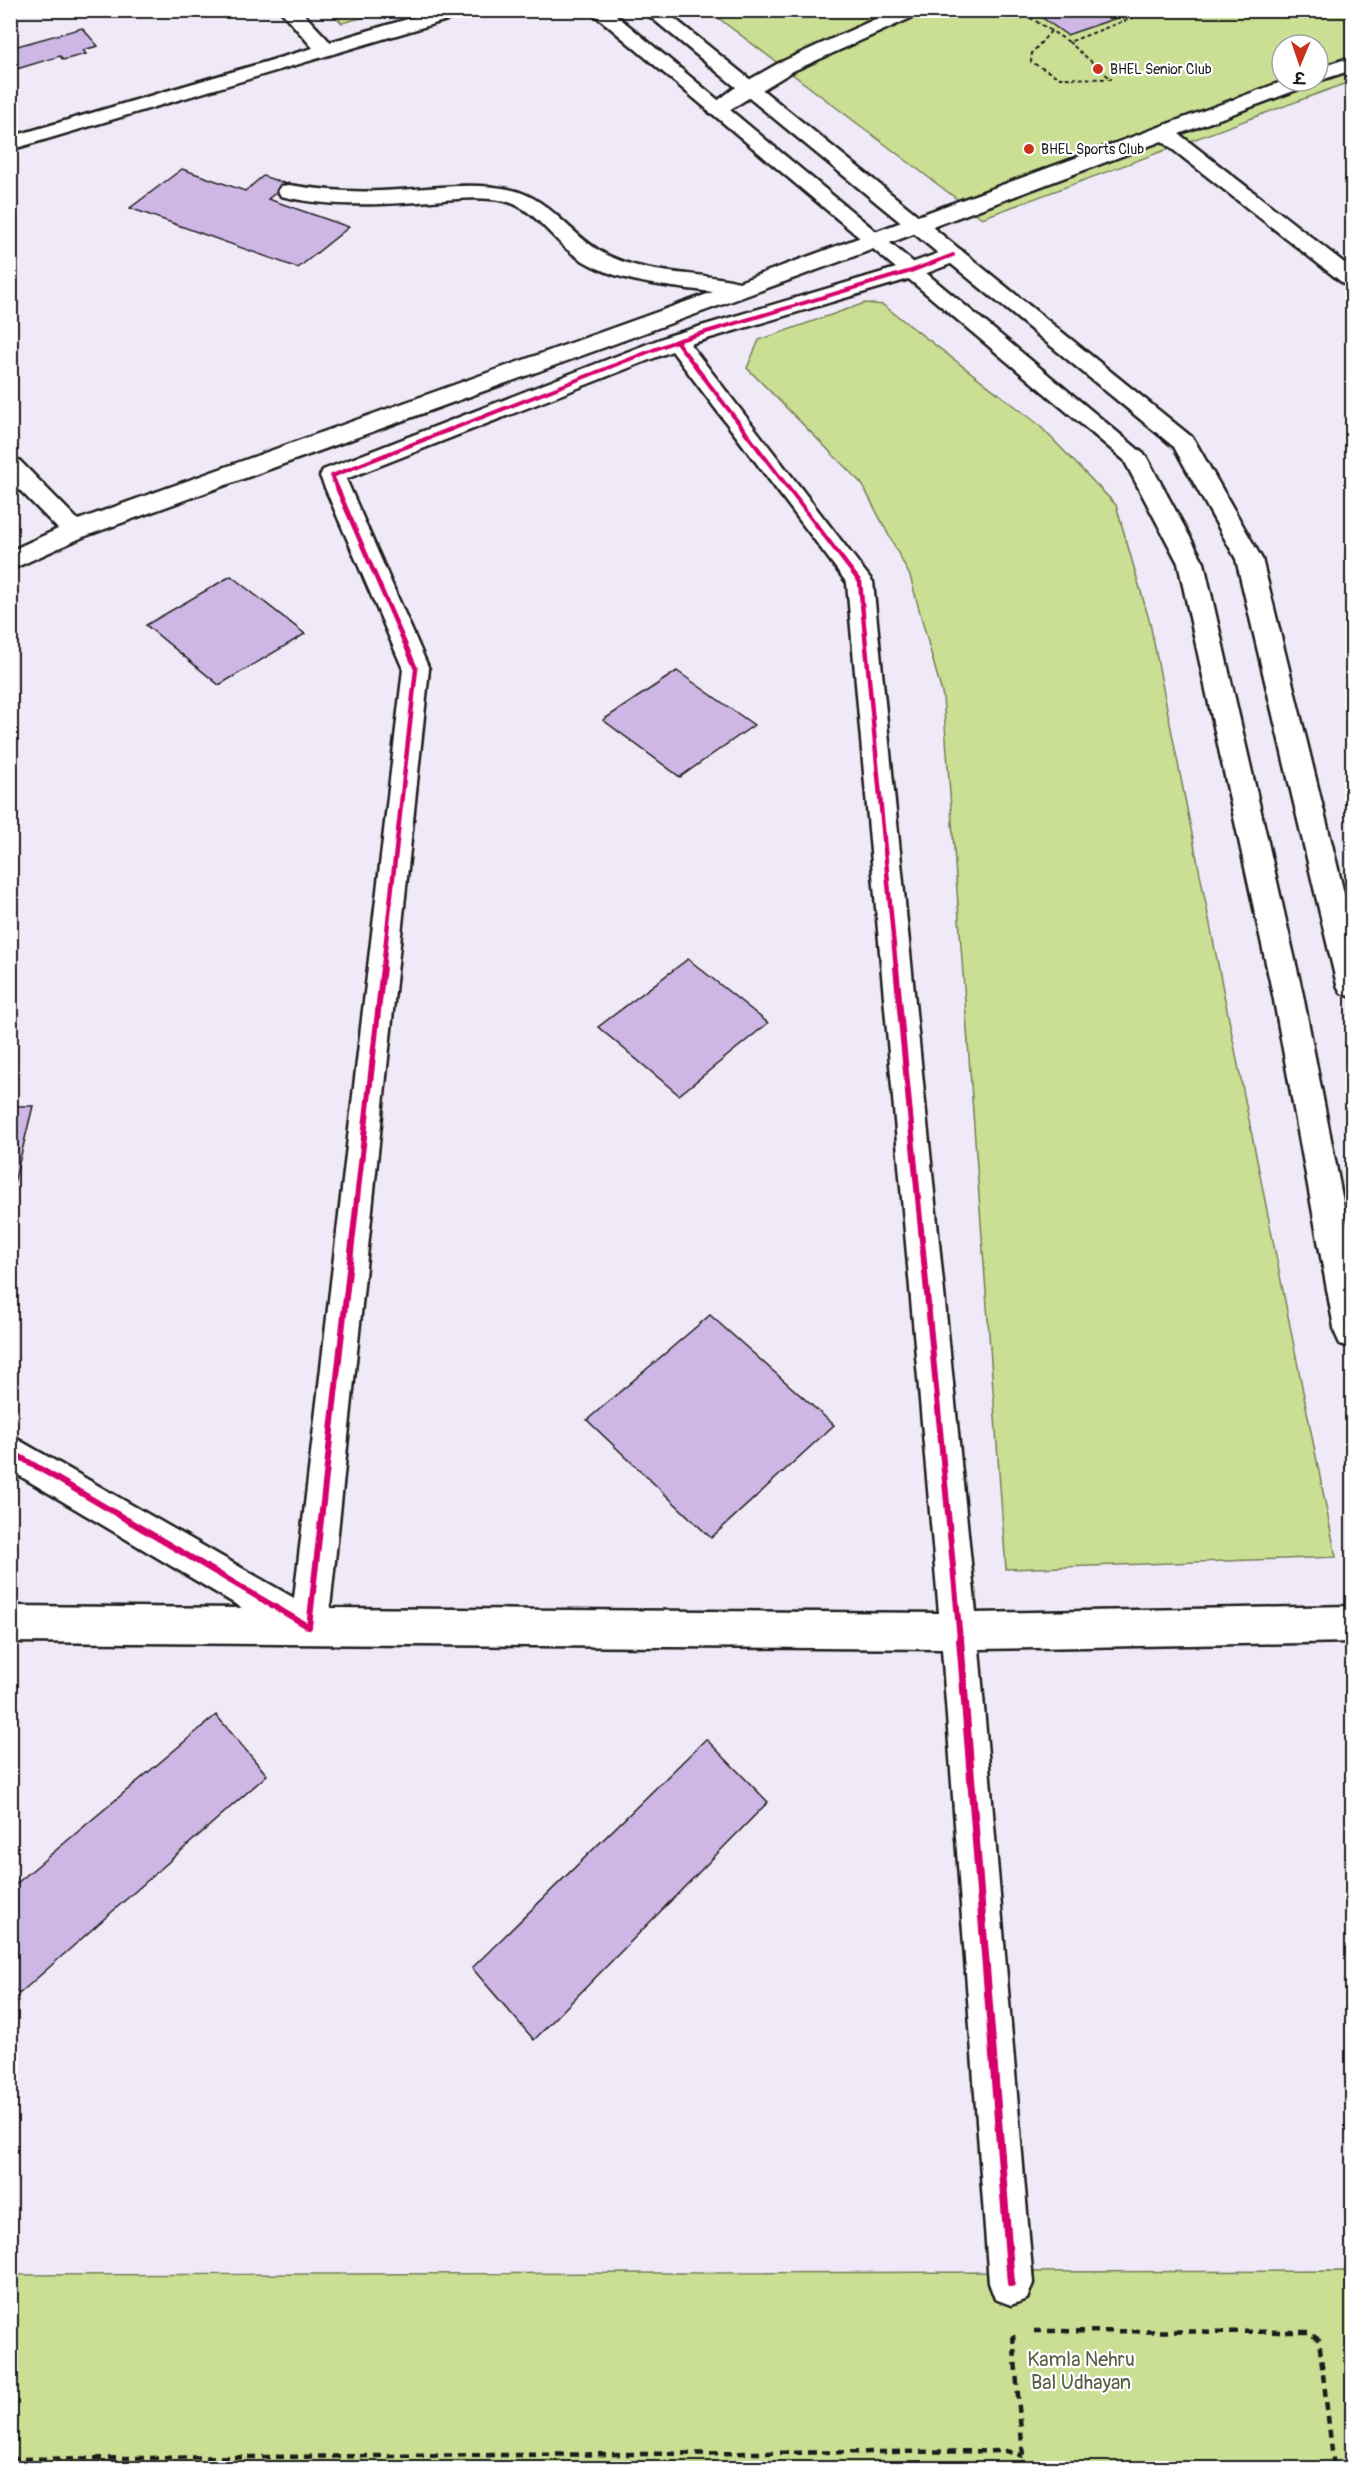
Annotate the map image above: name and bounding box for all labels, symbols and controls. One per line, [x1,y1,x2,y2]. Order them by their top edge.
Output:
north arrow [1270,33,1330,93]
place label: BHEL Senior Club [1110,61,1212,78]
marker: BHEL Senior Club [1091,62,1105,76]
text: उ [1292,67,1307,87]
place label: BHEL Sports Club [1041,141,1144,158]
marker: BHEL Sports Club [1022,142,1036,156]
park label: Kamla Nehru Bal Udhayan [1027,2347,1135,2395]

